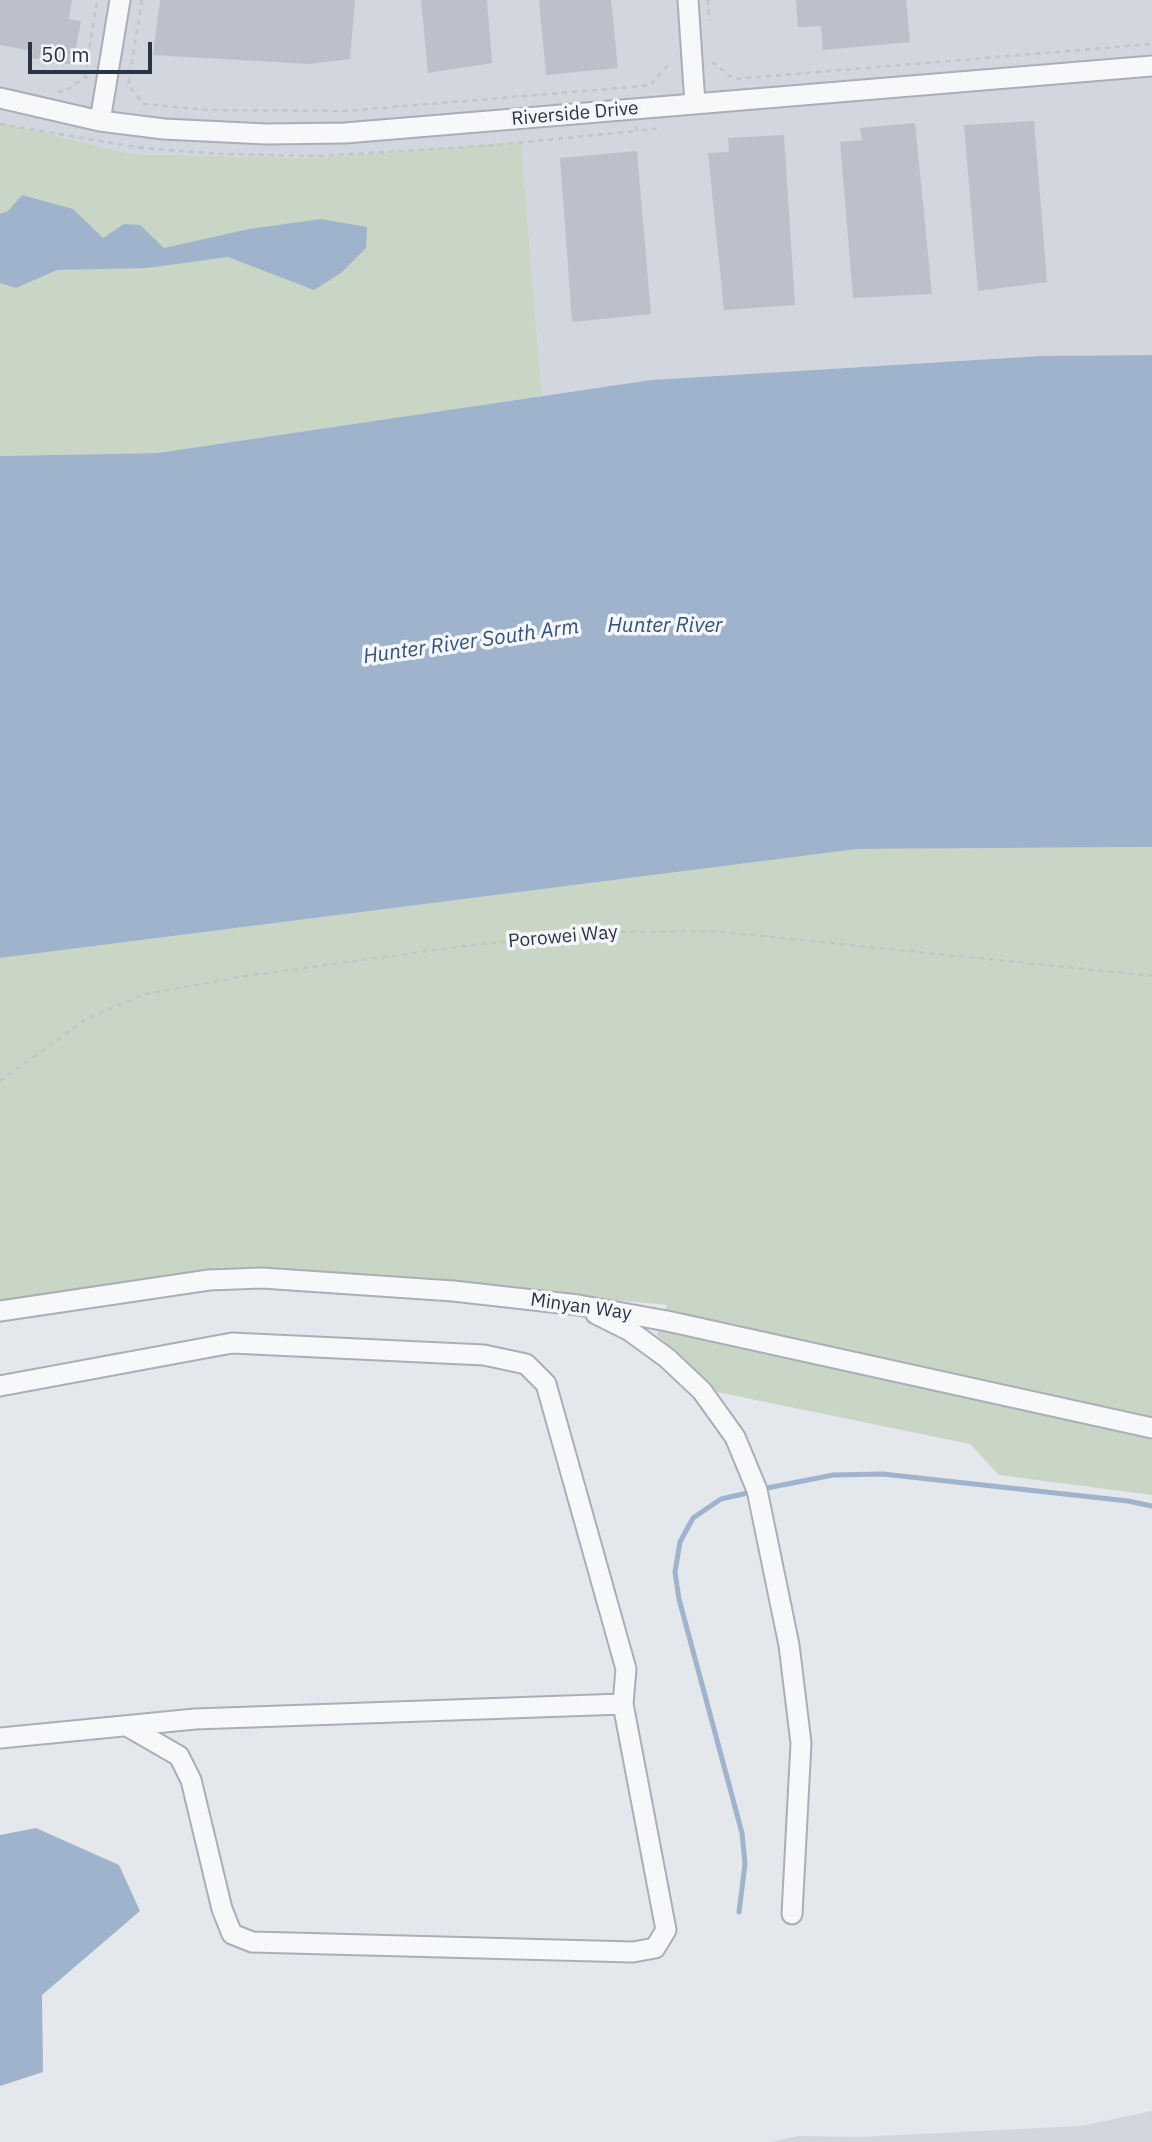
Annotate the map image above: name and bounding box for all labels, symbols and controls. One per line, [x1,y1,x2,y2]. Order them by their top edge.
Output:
scale bar [32,28,156,72]
text: 50 m [41,40,90,68]
street label: Riverside Drive [510,97,640,131]
water label: Hunter River [607,613,723,639]
water label: Hunter River South Arm [362,614,580,670]
street label: Porowei Way [507,921,619,953]
street label: Minyan Way [529,1289,633,1325]

